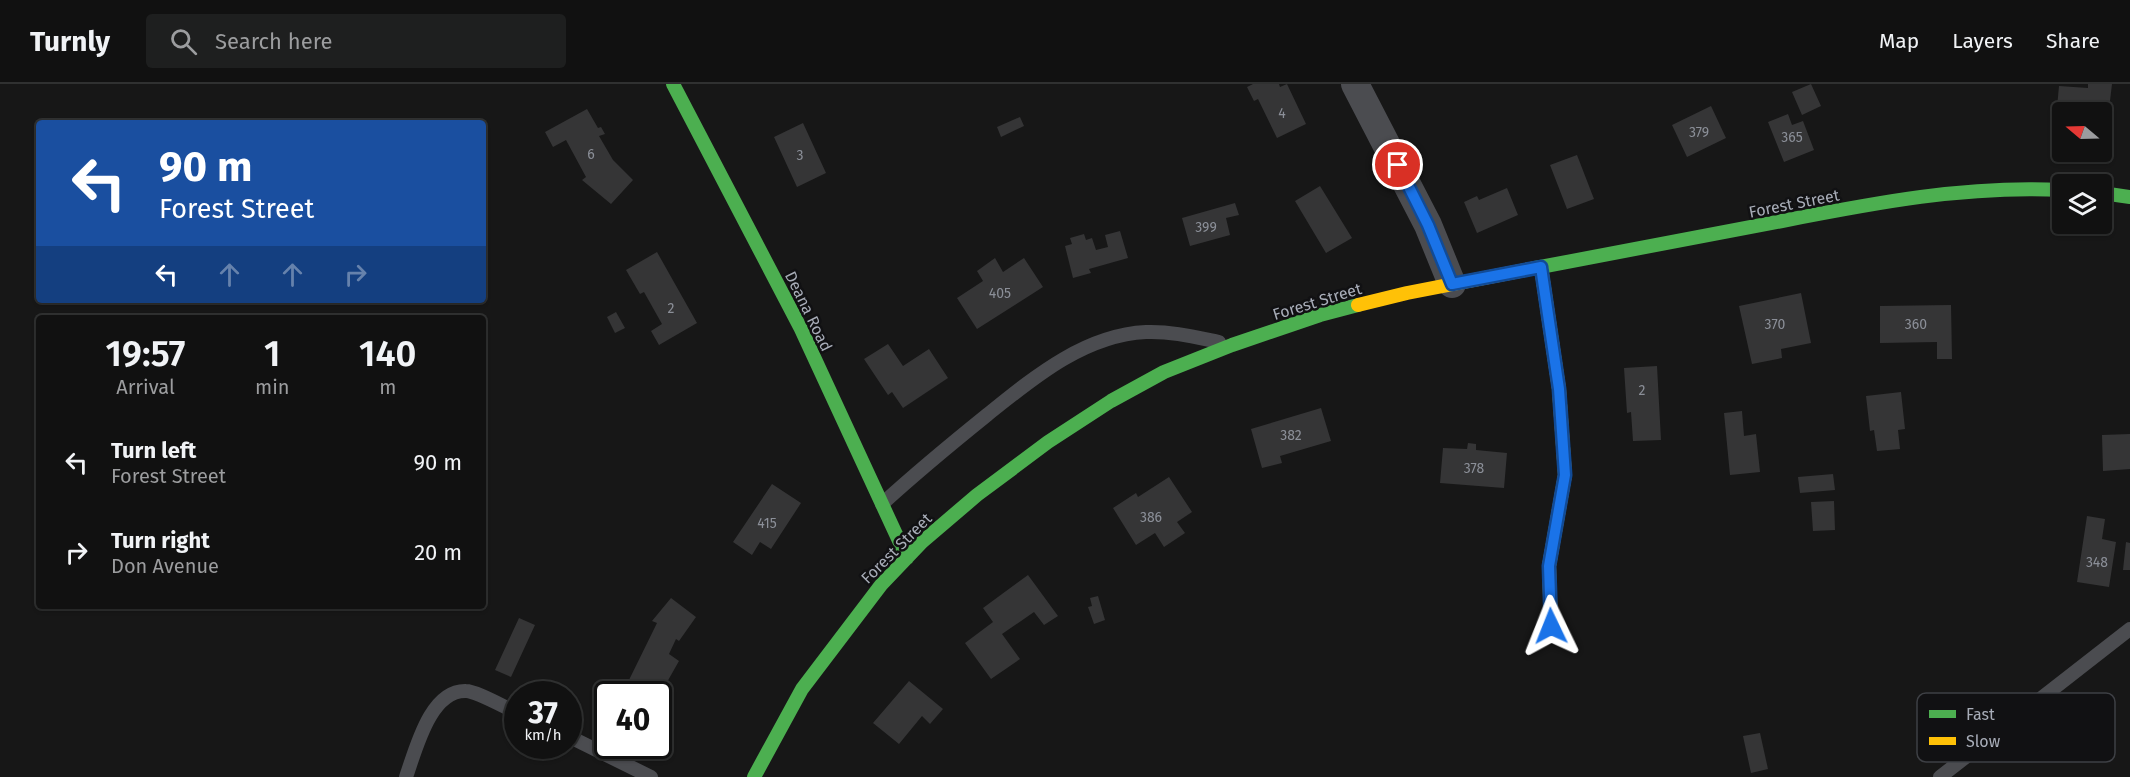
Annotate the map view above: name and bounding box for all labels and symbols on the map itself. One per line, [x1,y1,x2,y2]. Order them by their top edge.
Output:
north arrow [2052,102,2112,162]
house number: 4 [1278,105,1286,122]
house number: 379 [1689,124,1709,141]
house number: 365 [1781,129,1803,146]
pin [1372,139,1423,190]
house number: 6 [587,146,595,163]
house number: 3 [797,147,804,164]
street label: Forest Street [1747,185,1841,222]
house number: 399 [1195,219,1217,236]
street label: Deana Road [781,268,836,354]
street label: Forest Street [1270,279,1364,324]
house number: 405 [989,285,1011,302]
house number: 2 [668,300,675,317]
house number: 370 [1765,316,1786,333]
house number: 360 [1905,316,1927,333]
house number: 2 [1639,382,1646,399]
house number: 382 [1280,427,1302,444]
house number: 378 [1464,460,1485,477]
street label: Forest Street [857,509,936,588]
house number: 386 [1140,509,1162,526]
house number: 415 [757,515,777,532]
house number: 348 [2086,554,2108,571]
position arrow [1519,594,1583,658]
speed limit sign: 40 [594,681,672,759]
legend [1917,693,2115,762]
text: Fast [1966,705,1995,724]
text: Slow [1966,732,2001,751]

